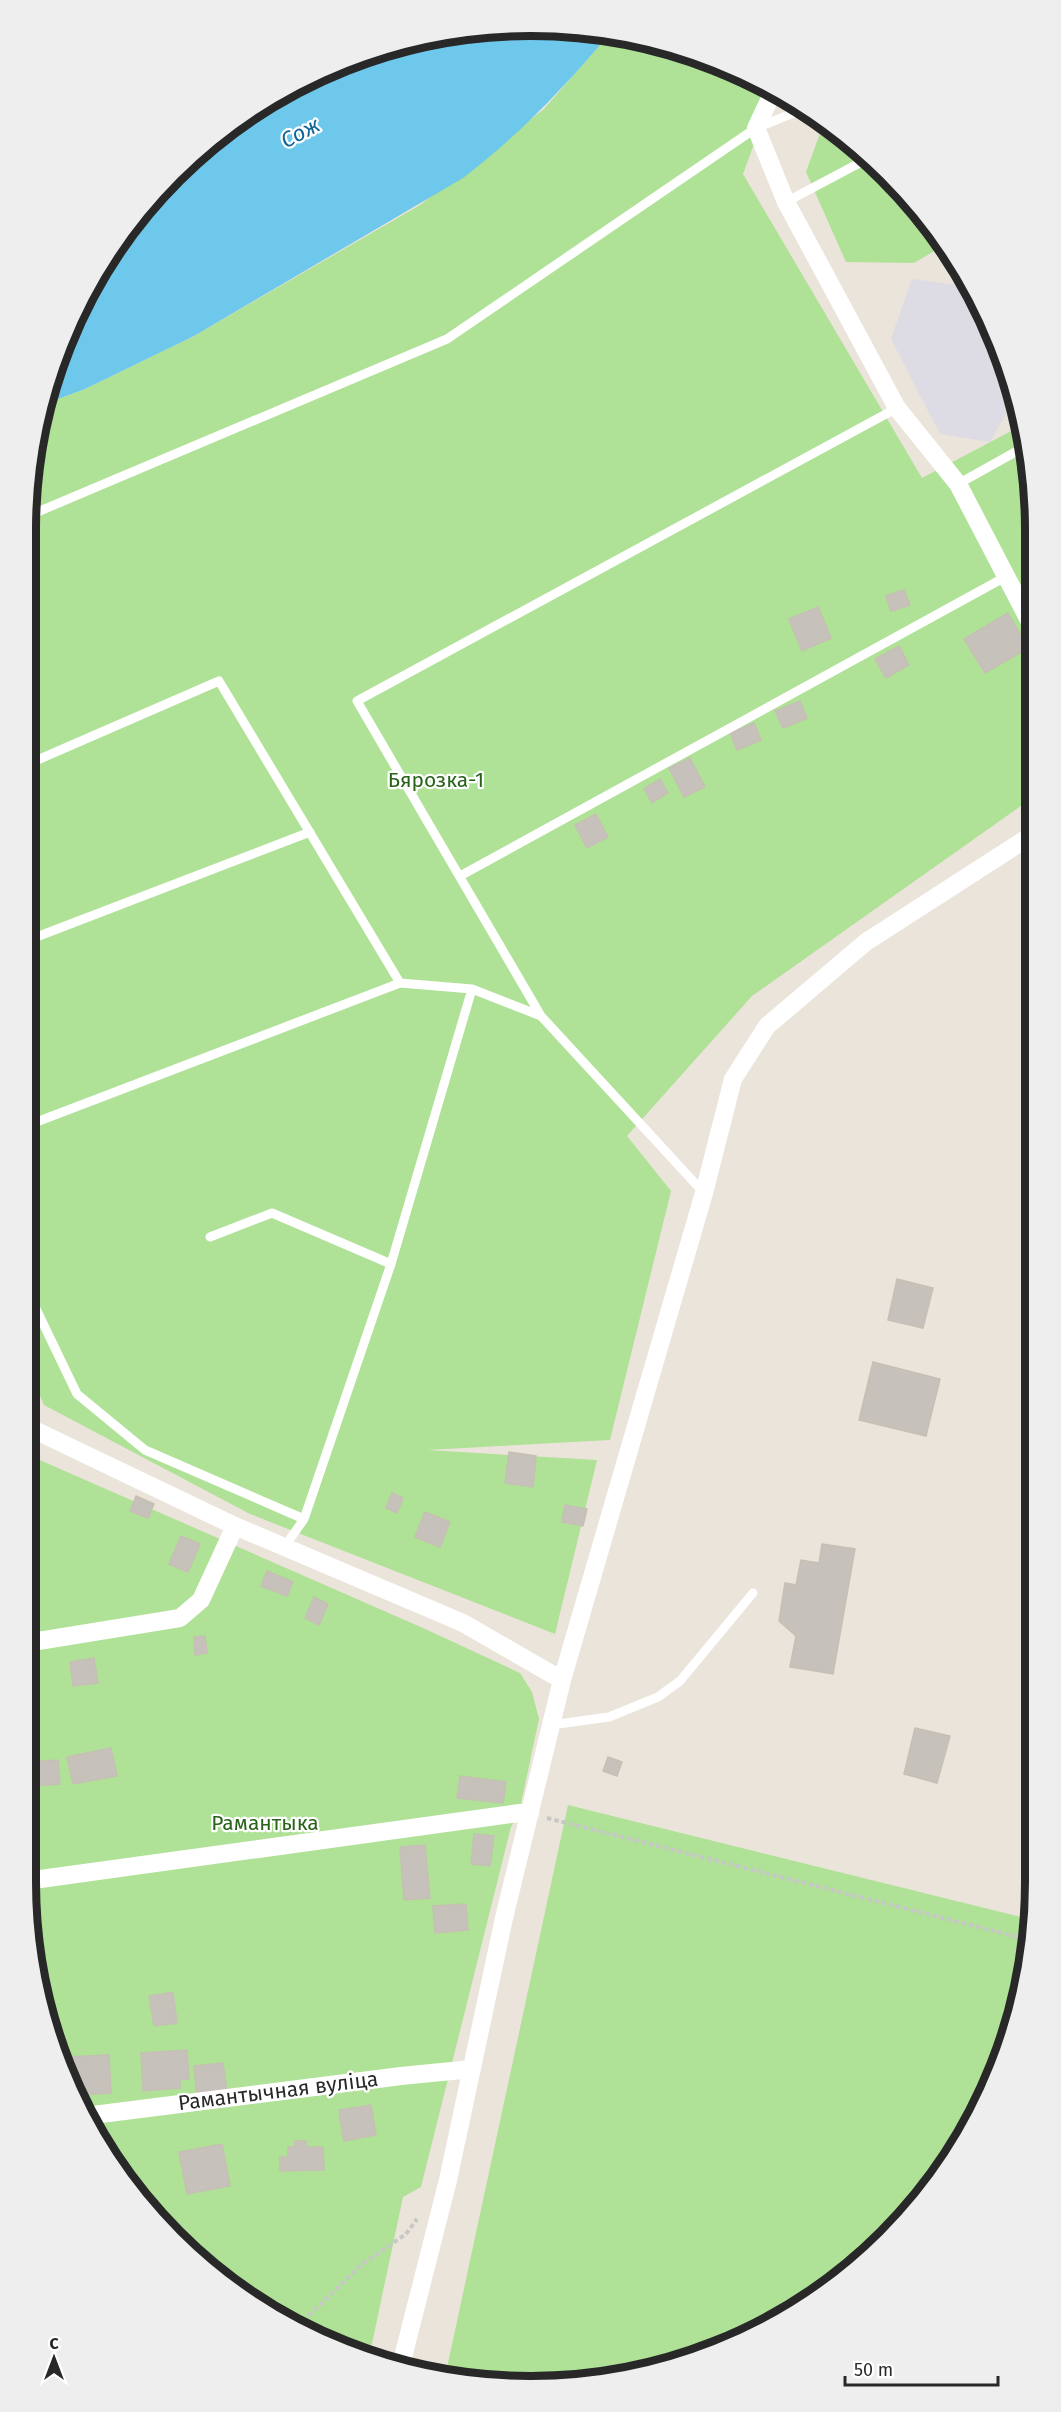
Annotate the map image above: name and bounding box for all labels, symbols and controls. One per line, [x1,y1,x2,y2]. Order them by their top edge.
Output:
water label: Сож [276,111,325,154]
park label: Бярозка-1 [388,767,484,793]
park label: Рамантыка [211,1810,319,1836]
street label: Рамантычная вуліца [177,2066,379,2116]
north arrow [24,2328,84,2388]
text: С [49,2334,59,2353]
scale bar [845,2349,998,2387]
text: 50 m [854,2359,893,2381]

